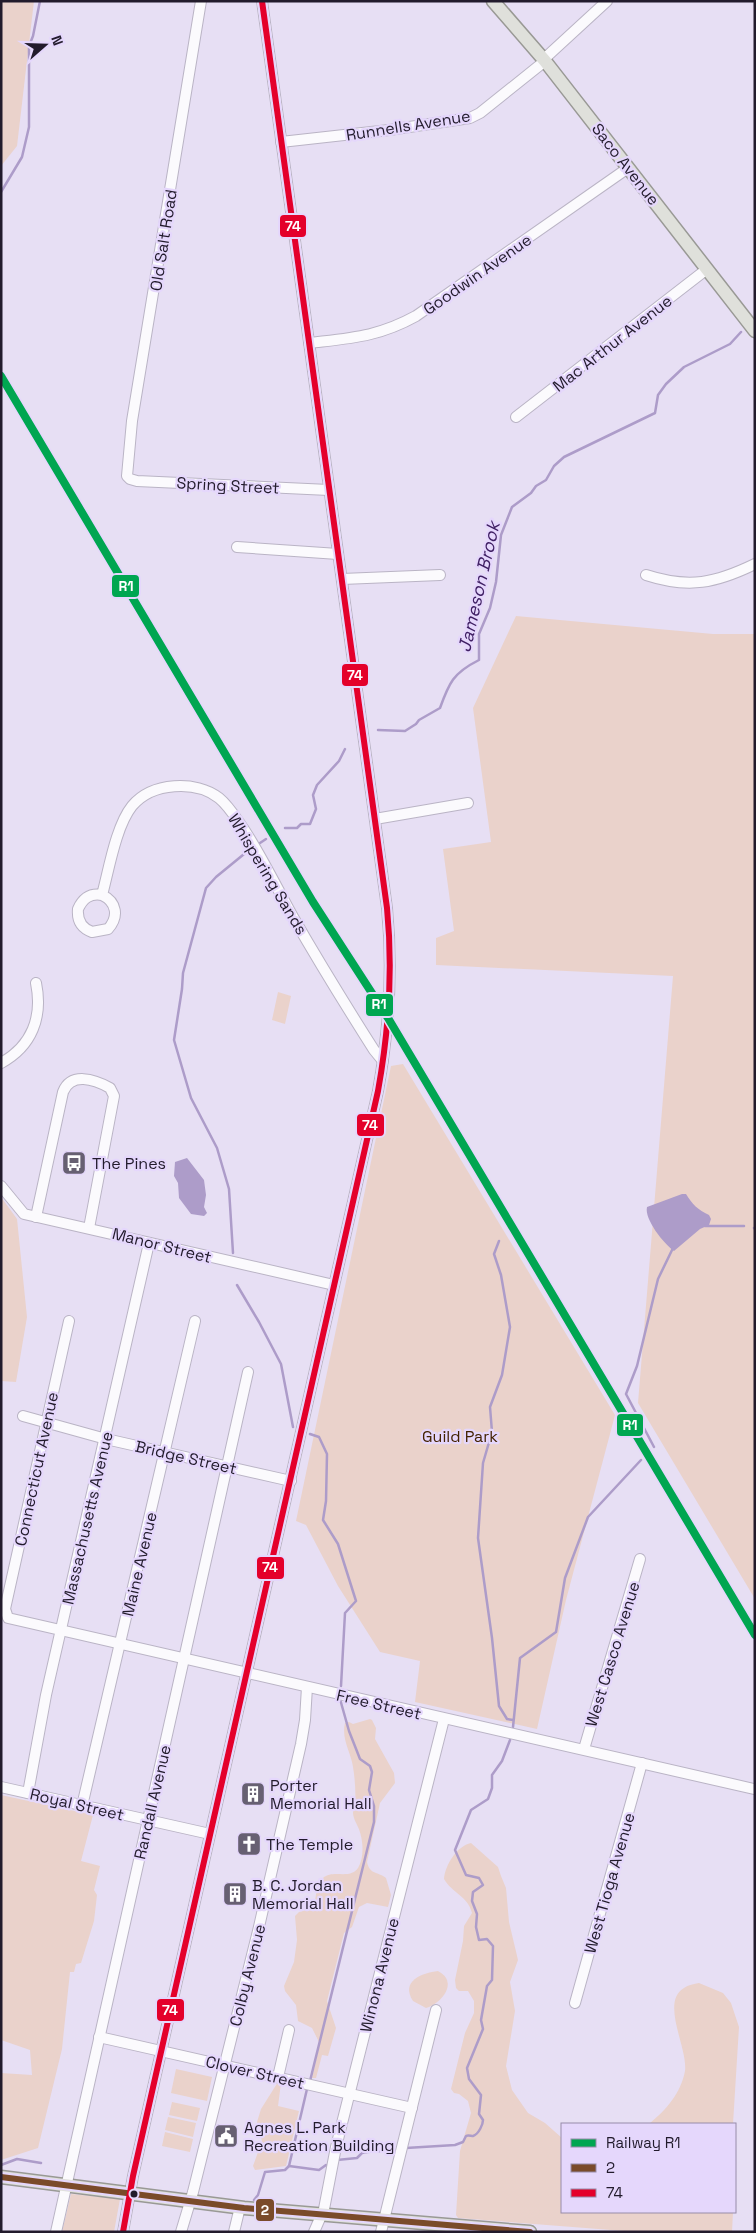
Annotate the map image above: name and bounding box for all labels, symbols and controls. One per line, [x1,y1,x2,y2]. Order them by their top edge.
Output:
north arrow [20,20,70,70]
text: N [47,33,67,48]
street label: Runnells Avenue [344,105,472,146]
street label: Saco Avenue [587,119,664,210]
street label: Old Salt Road [145,188,182,292]
line badge: 74 [279,214,307,238]
text: 74 [285,217,301,235]
street label: Goodwin Avenue [419,229,536,320]
street label: Mac Arthur Avenue [548,290,676,397]
street label: Spring Street [176,472,280,499]
water label: Jameson Brook [452,517,505,654]
line badge: R1 [111,574,140,598]
text: R1 [118,577,134,595]
line badge: 74 [341,663,369,687]
text: 74 [347,666,363,684]
street label: Whispering Sands [223,810,312,939]
line badge: R1 [365,993,394,1017]
text: R1 [371,995,387,1013]
line badge: 74 [356,1113,385,1137]
text: 74 [362,1116,378,1134]
bus stop icon: The Pines [61,1150,87,1176]
place label: The Pines [92,1153,166,1174]
street label: Manor Street [110,1223,214,1268]
street label: Connecticut Avenue [10,1390,63,1548]
line badge: R1 [616,1413,644,1437]
text: R1 [622,1416,638,1434]
park label: Guild Park [422,1426,498,1447]
street label: Massachusetts Avenue [57,1429,118,1607]
street label: Bridge Street [133,1436,239,1479]
street label: Maine Avenue [117,1510,162,1618]
line badge: 74 [256,1556,285,1580]
text: 74 [262,1558,278,1576]
street label: West Casco Avenue [580,1579,645,1729]
street label: Free Street [334,1685,423,1724]
street label: Randall Avenue [129,1743,176,1861]
place label: Porter Memorial Hall [270,1775,372,1814]
building icon: Porter Memorial Hall [240,1781,266,1807]
street label: Royal Street [28,1783,126,1826]
street label: West Tioga Avenue [579,1810,640,1956]
church icon: The Temple [236,1831,262,1857]
place label: The Temple [266,1834,353,1855]
place label: B. C. Jordan Memorial Hall [252,1875,354,1914]
building icon: B. C. Jordan Memorial Hall [222,1881,248,1907]
street label: Winona Avenue [355,1916,404,2034]
street label: Colby Avenue [225,1922,270,2028]
line badge: 74 [156,1998,185,2022]
text: 74 [162,2001,178,2019]
street label: Clover Street [204,2051,306,2094]
place label: Agnes L. Park Recreation Building [244,2117,395,2156]
public building icon: Agnes L. Park Recreation Building [213,2123,239,2149]
legend [561,2123,736,2213]
text: Railway R1 [606,2133,681,2152]
text: 2 [606,2158,615,2177]
text: 74 [606,2183,623,2202]
unlabelled marker [129,2189,139,2199]
line badge: 2 [255,2198,275,2222]
text: 2 [261,2201,269,2219]

